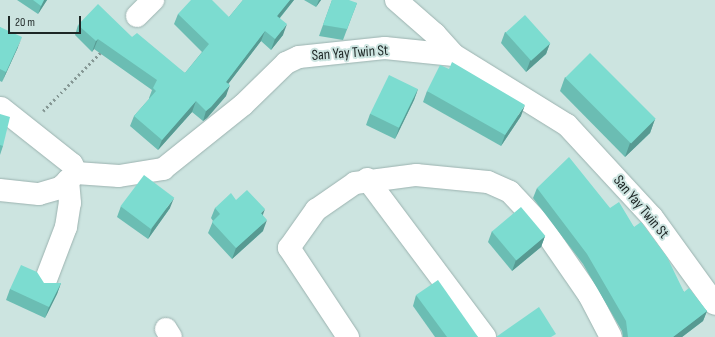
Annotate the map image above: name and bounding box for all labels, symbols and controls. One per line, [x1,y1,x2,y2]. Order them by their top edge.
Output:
scale bar [10,8,83,34]
text: 20 m [15,15,35,30]
street label: San Yay Twin St [311,41,389,65]
street label: San Yay Twin St [609,172,673,242]

